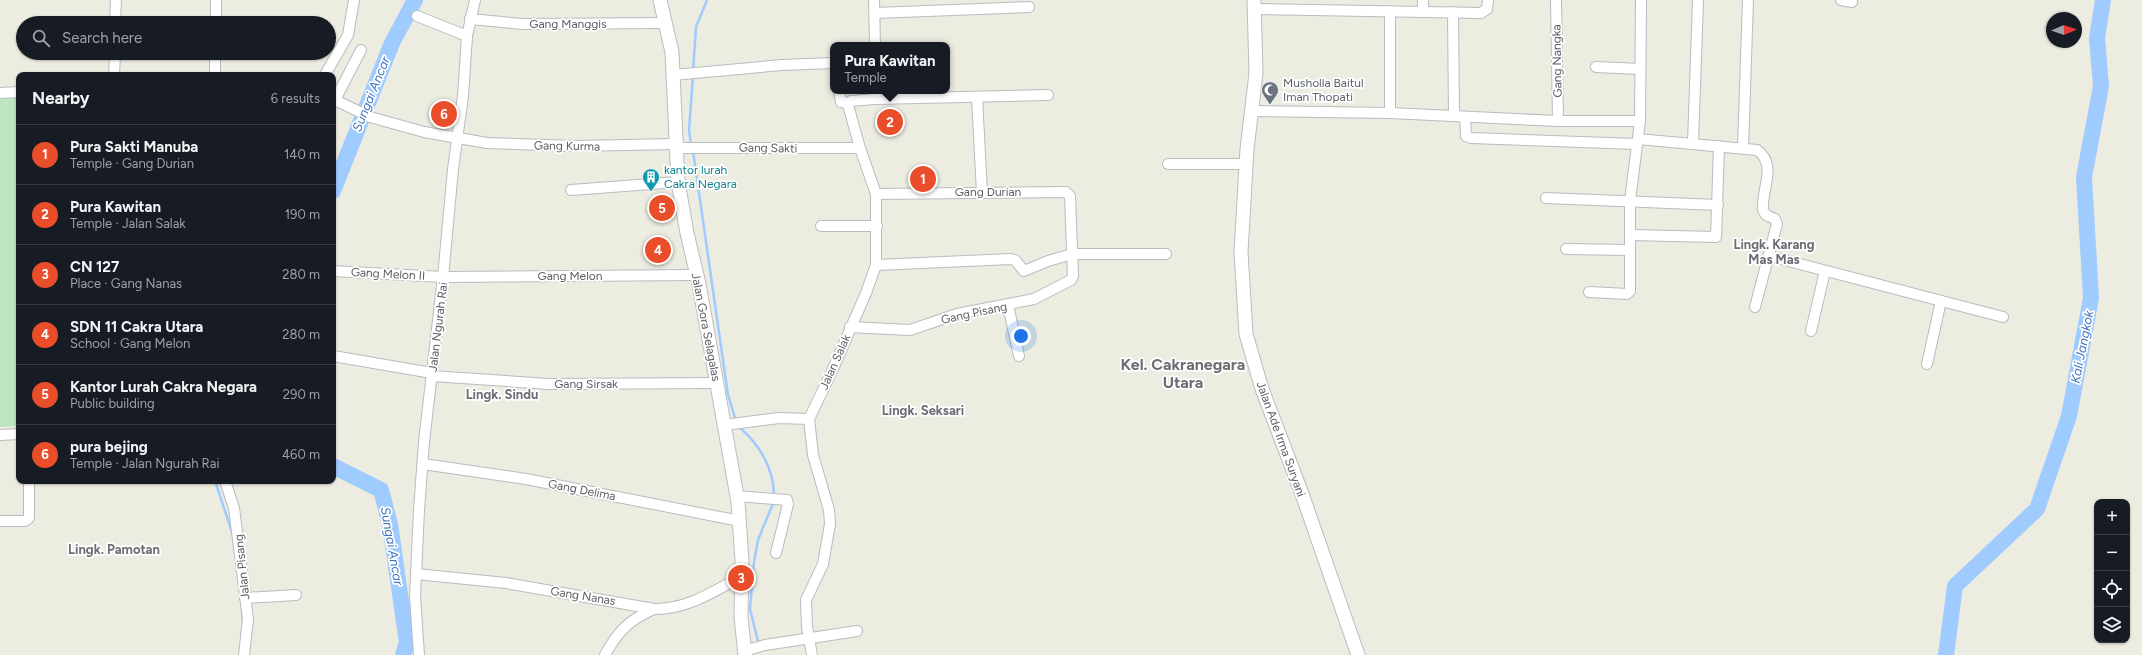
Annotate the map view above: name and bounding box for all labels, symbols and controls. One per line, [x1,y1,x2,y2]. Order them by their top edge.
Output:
north arrow [2046,12,2082,48]
search box [16,16,336,60]
street label: Gang Manggis [529,17,607,31]
street label: Gang Nangka [1549,24,1565,98]
icon: search [30,27,52,49]
text: Search here [62,29,142,47]
popup [830,42,950,94]
text: Pura Kawitan [845,52,935,70]
water label: Sungai Ancar [349,54,393,134]
text: Temple [845,70,887,85]
place label: Musholla Baitul Iman Thopati [1283,76,1364,104]
mosque icon: Musholla Baitul Iman Thopati [1260,80,1280,105]
text: Nearby [32,88,90,108]
text: 6 results [271,91,320,106]
pin: 6 [431,99,457,129]
pin: 2 [877,107,903,137]
text: Pura Sakti Manuba [70,138,198,156]
street label: Gang Kurma [534,138,600,154]
street label: Gang Sakti [739,140,797,156]
text: 1 [42,147,48,162]
text: 140 m [284,147,320,162]
text: Temple · Gang Durian [70,156,194,171]
place label: kantor lurah Cakra Negara [664,163,737,191]
pin: 1 [910,164,936,194]
building icon: kantor lurah Cakra Negara [641,167,661,192]
street label: Gang Durian [955,185,1022,199]
pin: 5 [649,193,675,223]
text: Pura Kawitan [70,198,161,216]
text: 2 [41,207,49,222]
text: 190 m [285,207,320,222]
text: Temple · Jalan Salak [70,216,186,231]
pin: 4 [645,235,671,265]
district label: Lingk. Karang Mas Mas [1733,237,1815,267]
text: CN 127 [70,258,119,276]
street label: Gang Melon II [350,265,426,283]
text: 3 [41,267,49,282]
text: 280 m [282,267,320,282]
street label: Gang Melon [538,269,603,283]
street label: Jalan Gora Selagalas [689,272,723,383]
text: Place · Gang Nanas [70,276,182,291]
street label: Jalan Ngurah Rai [426,281,450,373]
street label: Gang Pisang [940,299,1008,327]
water label: Kali Jangkok [2068,309,2097,385]
text: SDN 11 Cakra Utara [70,318,203,336]
your location [1011,326,1031,346]
text: 4 [41,327,49,342]
text: 280 m [282,327,320,342]
street label: Jalan Salak [817,332,853,392]
text: School · Gang Melon [70,336,190,351]
district label: Kel. Cakranegara Utara [1121,355,1245,392]
street label: Gang Sirsak [554,377,618,391]
text: Kantor Lurah Cakra Negara [70,378,257,396]
street label: Jalan Ade Irma Suryani [1254,379,1308,499]
text: 5 [41,387,49,402]
text: 290 m [283,387,320,402]
district label: Lingk. Sindu [466,387,538,402]
text: Public building [70,396,155,411]
district label: Lingk. Seksari [882,403,964,418]
text: pura bejing [70,438,148,456]
text: 6 [41,447,49,462]
text: 460 m [282,447,320,462]
text: Temple · Jalan Ngurah Rai [70,456,219,471]
street label: Gang Delima [547,477,617,503]
map controls [2094,499,2130,643]
button: + [2094,499,2130,535]
water label: Sungai Ancar [378,506,406,587]
street label: Jalan Pisang [232,533,252,601]
button: − [2094,535,2130,571]
district label: Lingk. Pamotan [68,542,160,557]
pin: 3 [728,563,754,593]
button: locate [2094,571,2130,607]
street label: Gang Nanas [549,584,617,608]
button: layers [2094,607,2130,643]

